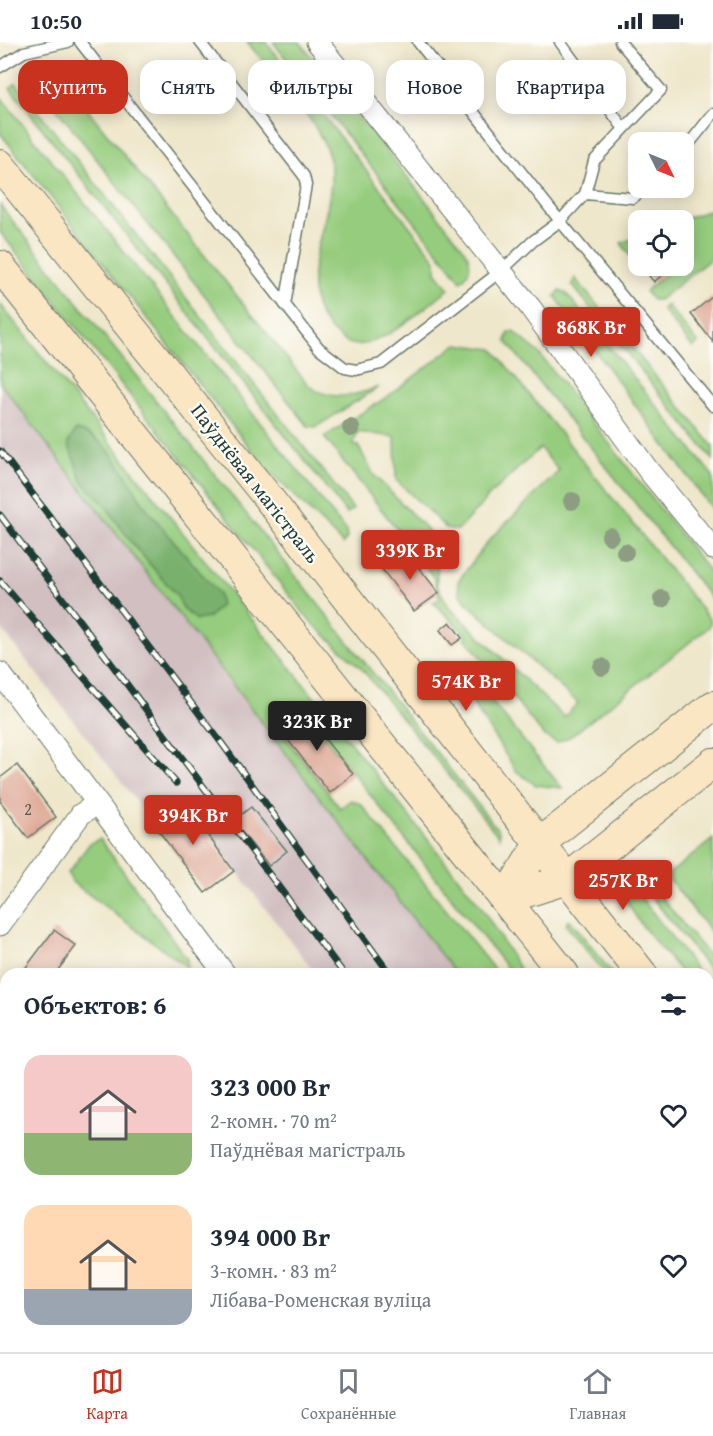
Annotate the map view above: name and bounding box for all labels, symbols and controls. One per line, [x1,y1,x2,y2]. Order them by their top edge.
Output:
text: 10:50 [30,5,82,37]
chip: Купить [18,60,128,114]
chip: Снять [140,60,236,114]
chip: Фильтры [248,60,374,114]
chip: Новое [386,60,484,114]
chip: Квартира [496,60,626,114]
north arrow [628,132,694,198]
map controls [628,132,694,276]
button: locate [628,210,694,276]
pin: 868K Br [536,307,646,358]
text: 868K Br [556,312,626,341]
street label: Паўднёвая магістраль [184,397,328,569]
pin: 339K Br [355,530,465,581]
text: 339K Br [375,535,445,564]
pin: 574K Br [411,661,521,712]
text: 574K Br [431,666,501,695]
pin: 323K Br [262,701,372,752]
text: 323K Br [282,706,352,735]
pin: 394K Br [138,795,248,846]
house number: 2 [24,797,32,821]
text: 394K Br [158,800,228,829]
pin: 257K Br [568,860,678,911]
text: 257K Br [588,865,658,894]
text: Объектов: 6 [24,985,167,1024]
icon: filters [657,988,690,1021]
text: 323 000 Br [210,1067,330,1106]
icon: home [72,1079,144,1151]
icon: heart [657,1099,690,1132]
text: 2-комн. · 70 m² [210,1106,337,1135]
text: Паўднёвая магістраль [210,1135,405,1164]
text: 394 000 Br [210,1217,330,1256]
icon: home [72,1229,144,1301]
icon: heart [657,1249,690,1282]
text: 3-комн. · 83 m² [210,1256,337,1285]
text: Лібава-Роменская вуліца [210,1285,431,1314]
tab: Карта [87,1365,128,1425]
tab: Сохранённые [301,1365,396,1425]
tab: Главная [569,1365,626,1425]

